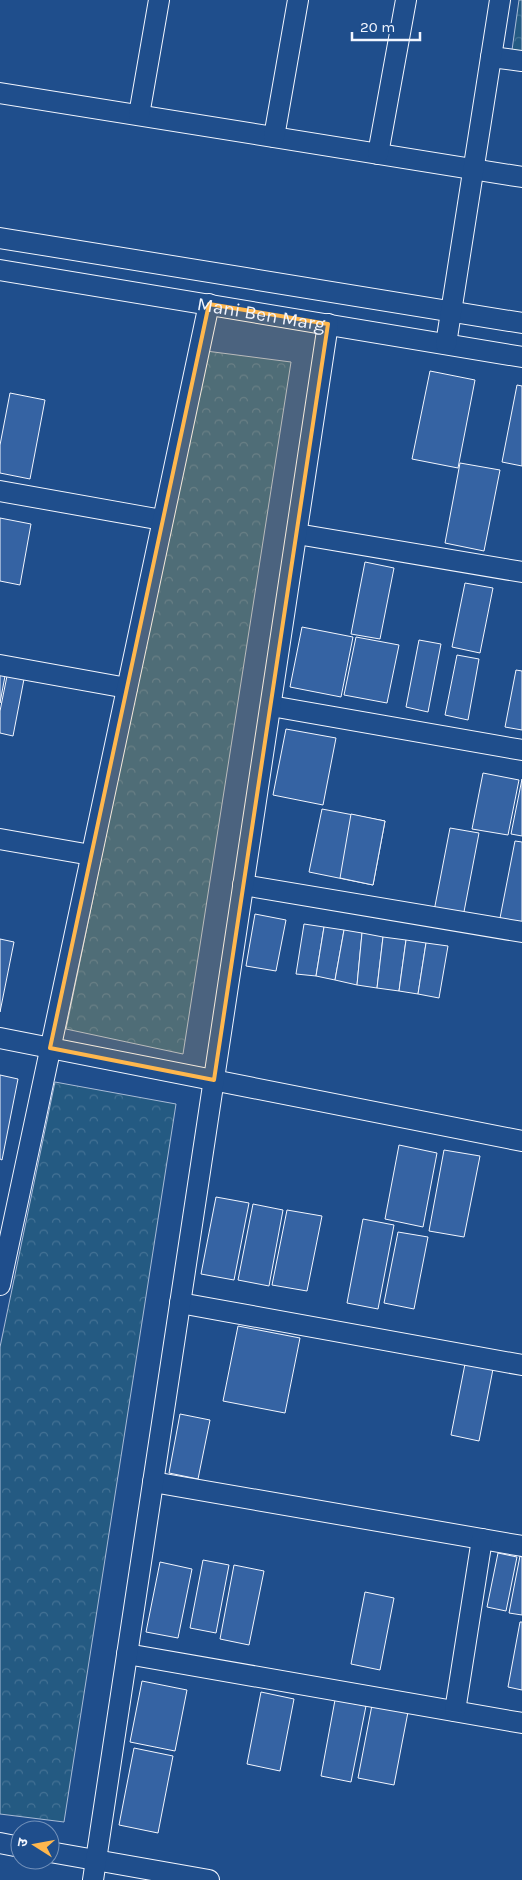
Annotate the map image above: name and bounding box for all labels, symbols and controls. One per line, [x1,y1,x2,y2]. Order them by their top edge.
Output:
scale bar [352,10,420,42]
text: 20 m [360,18,395,36]
street label: Mani Ben Marg [195,293,327,336]
north arrow [10,1820,60,1870]
text: उ [14,1836,32,1848]

